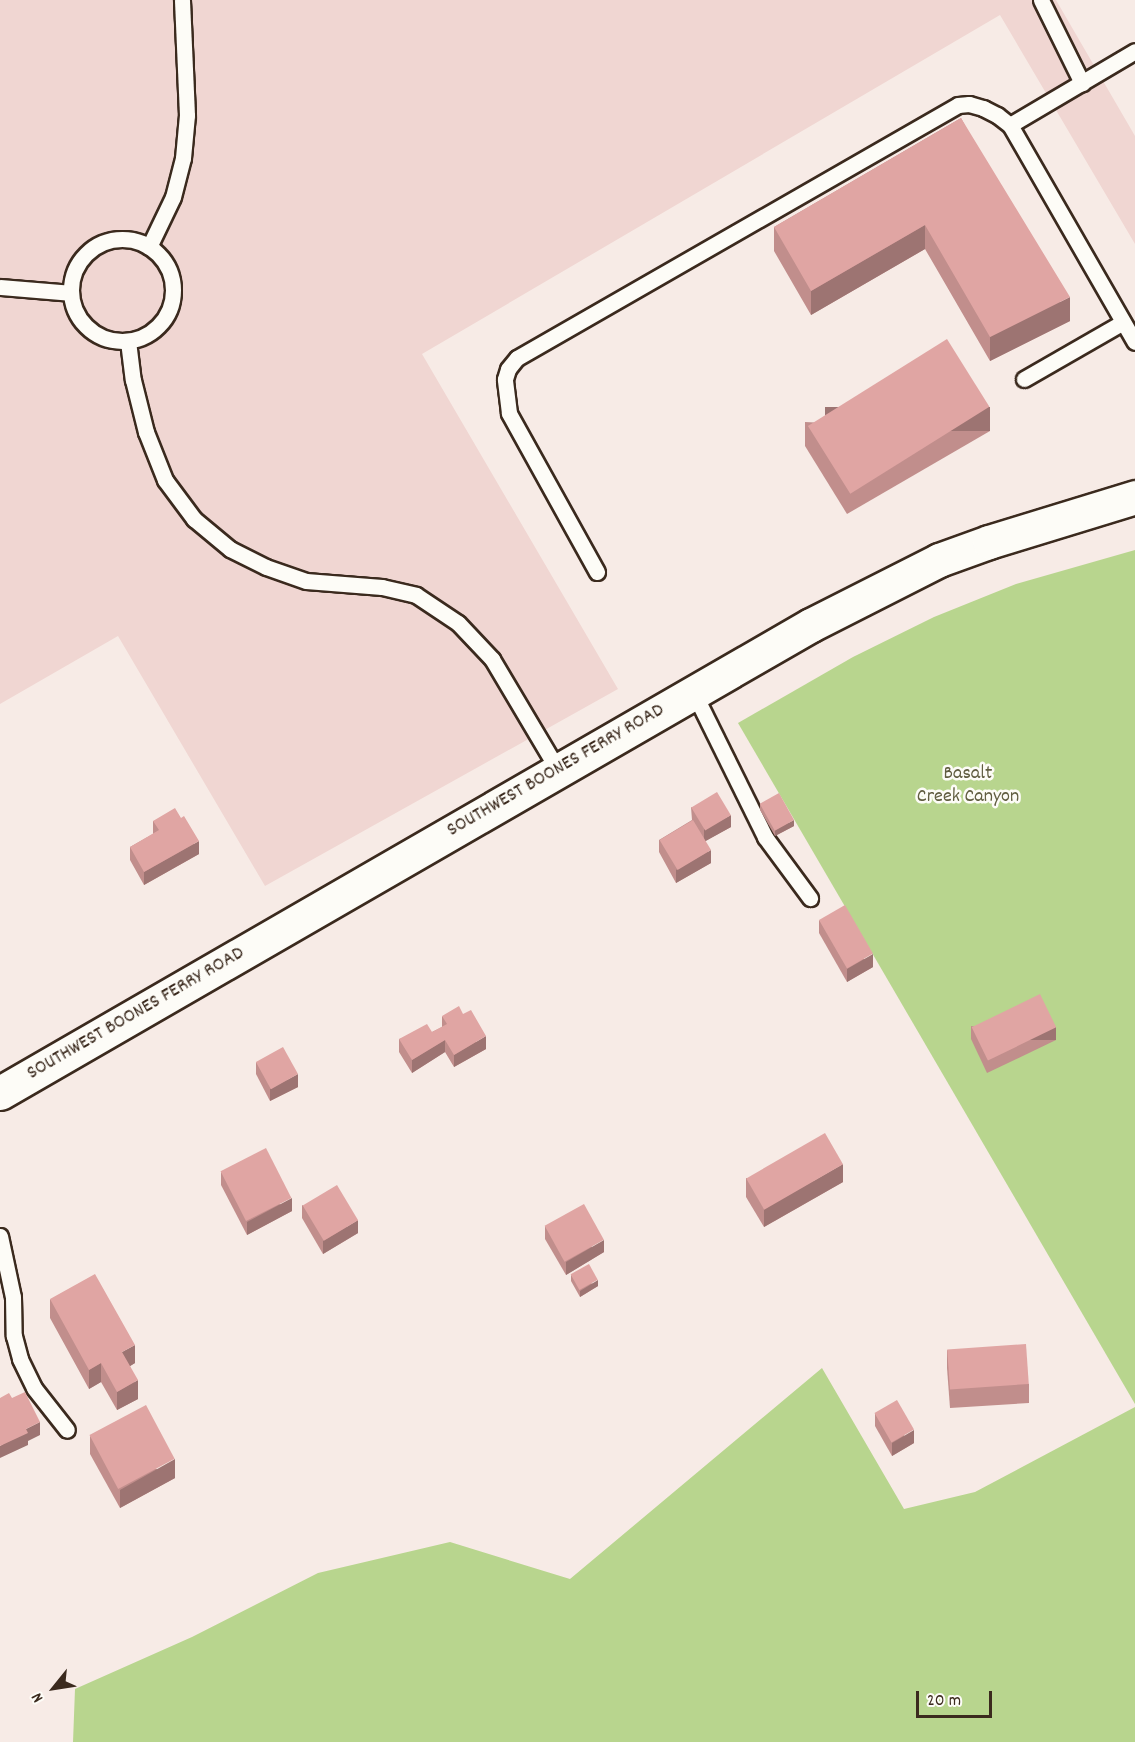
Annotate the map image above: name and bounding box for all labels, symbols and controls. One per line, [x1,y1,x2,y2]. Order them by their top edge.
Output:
street label: SOUTHWEST BOONES FERRY ROAD [443,699,669,843]
park label: Basalt Creek Canyon [917,762,1019,809]
street label: SOUTHWEST BOONES FERRY ROAD [23,942,249,1086]
north arrow [24,1658,84,1718]
scale bar [919,1679,996,1717]
text: N [26,1688,50,1706]
text: 20 m [927,1689,961,1714]

